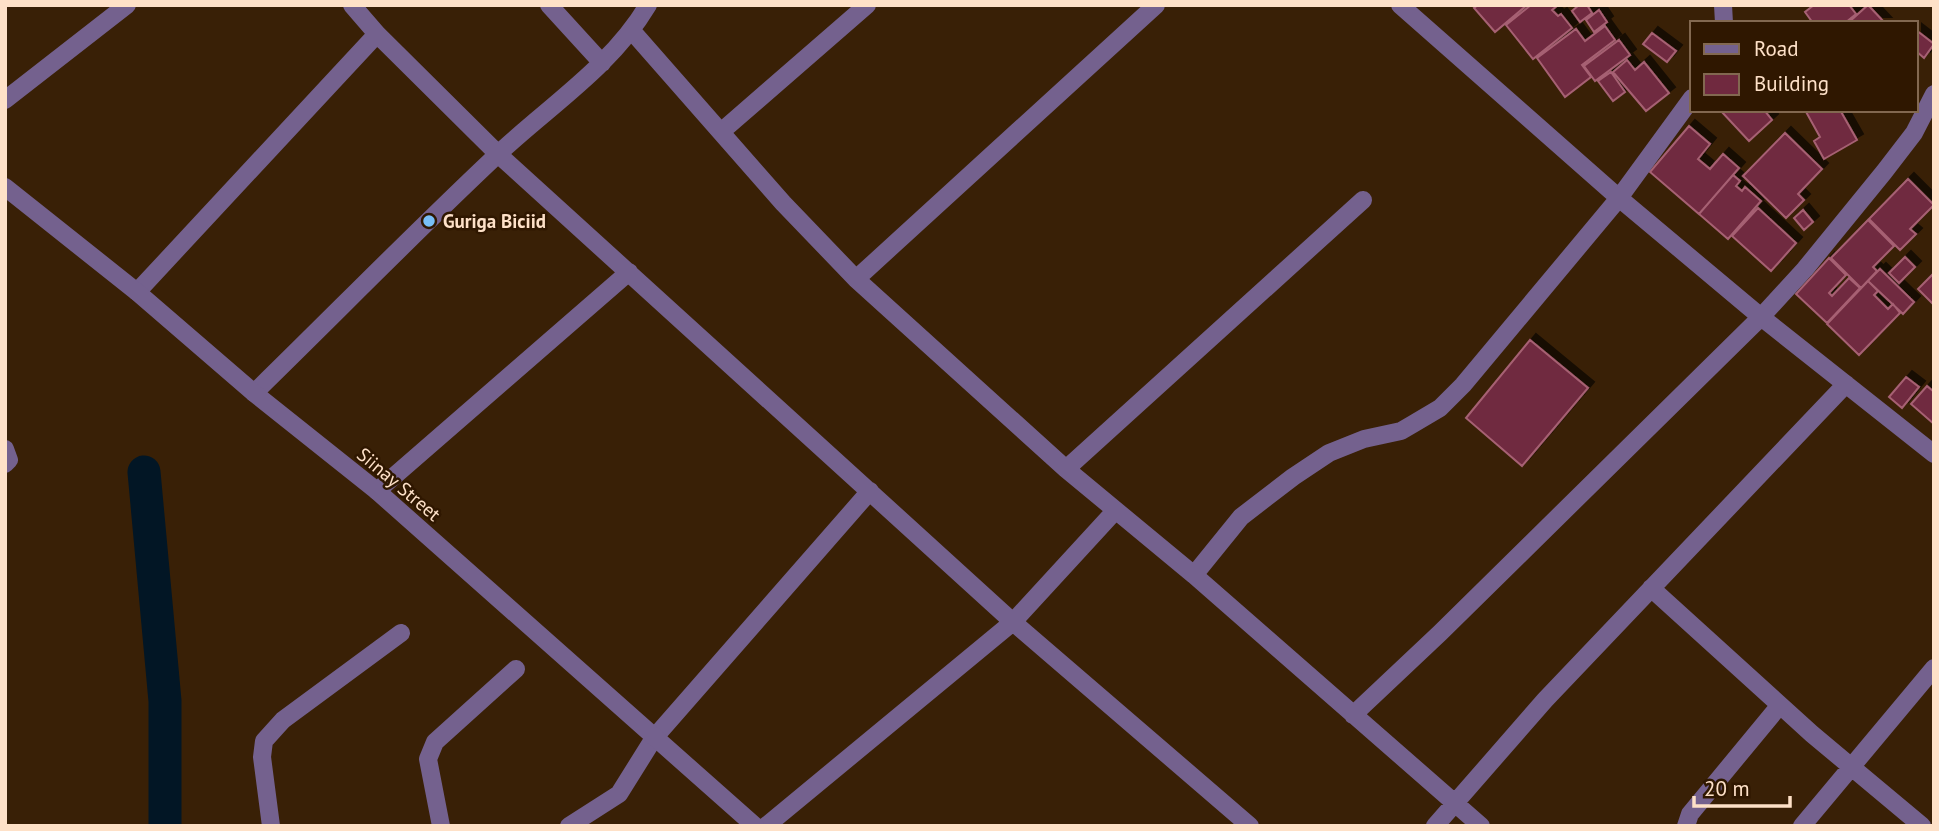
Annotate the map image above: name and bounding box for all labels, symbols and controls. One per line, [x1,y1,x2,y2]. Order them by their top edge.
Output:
legend [1690,21,1918,112]
text: Road [1754,35,1798,62]
text: Building [1754,70,1829,97]
place label: Guriga Biciid [443,209,546,233]
marker: Guriga Biciid [421,213,437,229]
street label: Siinay Street [352,442,446,526]
scale bar [1694,764,1790,808]
text: 20 m [1704,775,1750,802]

